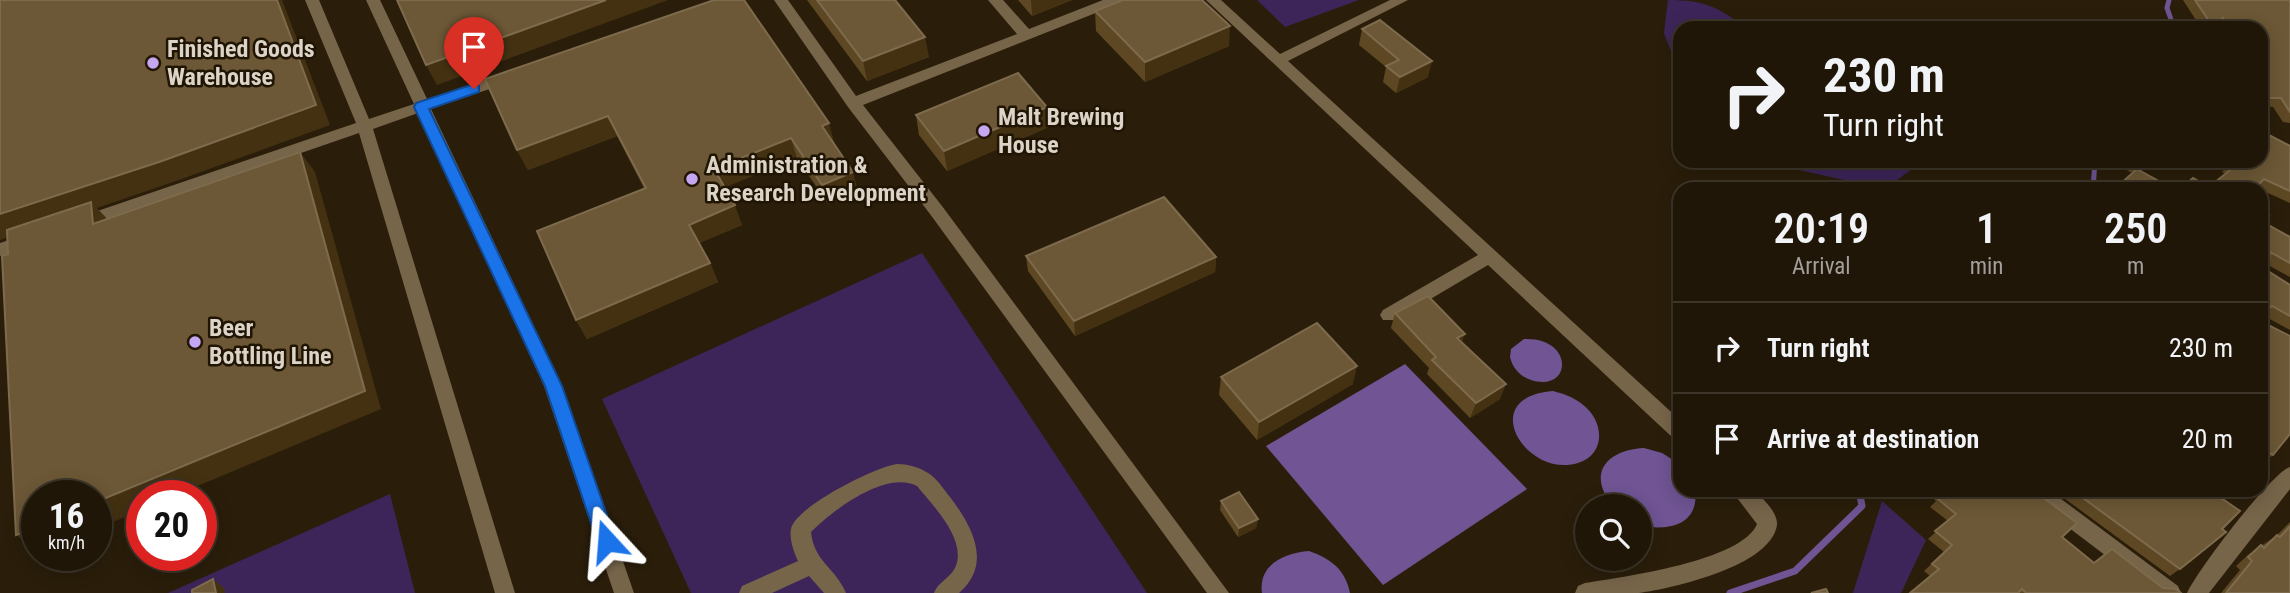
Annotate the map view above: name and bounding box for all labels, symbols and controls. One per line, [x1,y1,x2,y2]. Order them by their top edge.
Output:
pin [444,17,504,89]
icon: arrive [455,28,493,66]
place label: Finished Goods Warehouse [167,35,315,91]
text: 230 m [1823,47,1945,104]
icon: right [1708,49,1799,140]
marker: Finished Goods Warehouse [145,55,161,71]
place label: Malt Brewing House [998,103,1124,159]
text: Turn right [1823,106,1944,144]
marker: Malt Brewing House [976,123,992,139]
place label: Administration & Research Development [706,151,926,207]
marker: Administration & Research Development [684,171,700,187]
text: 20:19 [1774,204,1869,253]
text: 1 [1976,204,1997,253]
text: 250 [2104,204,2167,253]
text: Arrival [1792,253,1851,280]
text: min [1970,253,2003,280]
text: m [2127,253,2144,280]
place label: Beer Bottling Line [209,314,331,370]
icon: right [1708,329,1746,367]
text: Turn right [1767,333,1869,363]
text: 230 m [2169,333,2233,363]
marker: Beer Bottling Line [187,334,203,350]
icon: arrive [1708,420,1746,458]
text: Arrive at destination [1767,424,1979,454]
text: 20 m [2182,424,2233,454]
speed limit sign: 20 [126,480,217,571]
map controls [1575,494,1652,571]
button: search [1575,494,1652,571]
text: 16 [49,496,84,537]
position arrow [570,504,644,578]
text: km/h [48,532,85,553]

